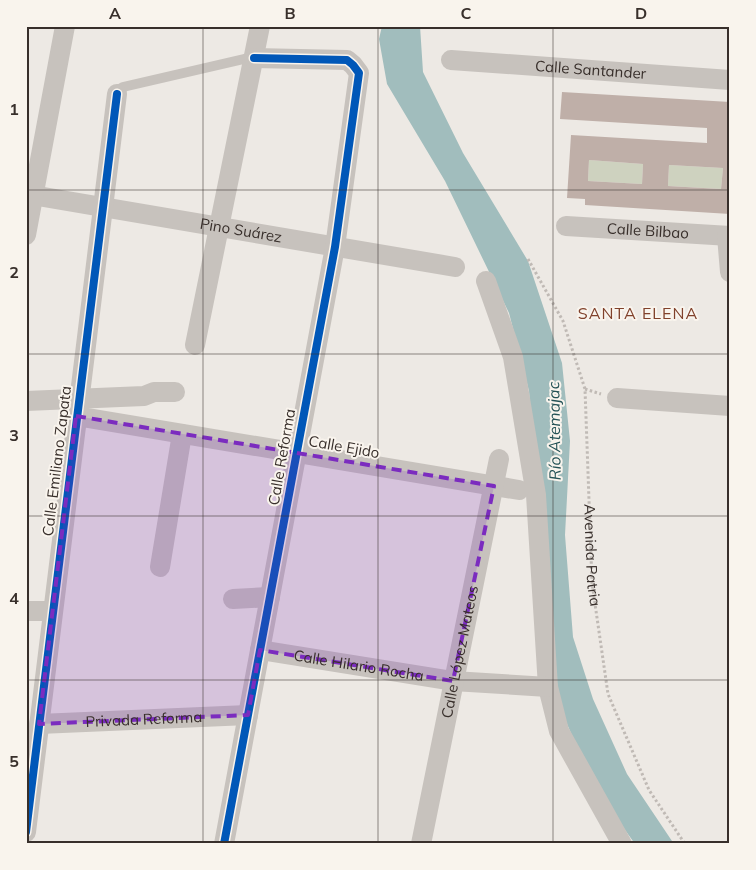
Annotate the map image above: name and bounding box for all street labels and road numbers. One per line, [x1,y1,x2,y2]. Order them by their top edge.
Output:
street label: Calle Santander [535,56,647,83]
street label: Pino Suárez [199,214,284,246]
street label: Calle Bilbao [606,219,690,242]
street label: Calle Emiliano Zapata [38,385,75,537]
street label: Calle Reforma [264,407,299,507]
street label: Calle Ejido [307,431,381,462]
street label: Avenida Patria [580,504,605,608]
street label: Calle López Mateos [437,584,482,720]
street label: Calle Hilario Rocha [292,646,425,685]
street label: Privada Reforma [85,707,203,731]

